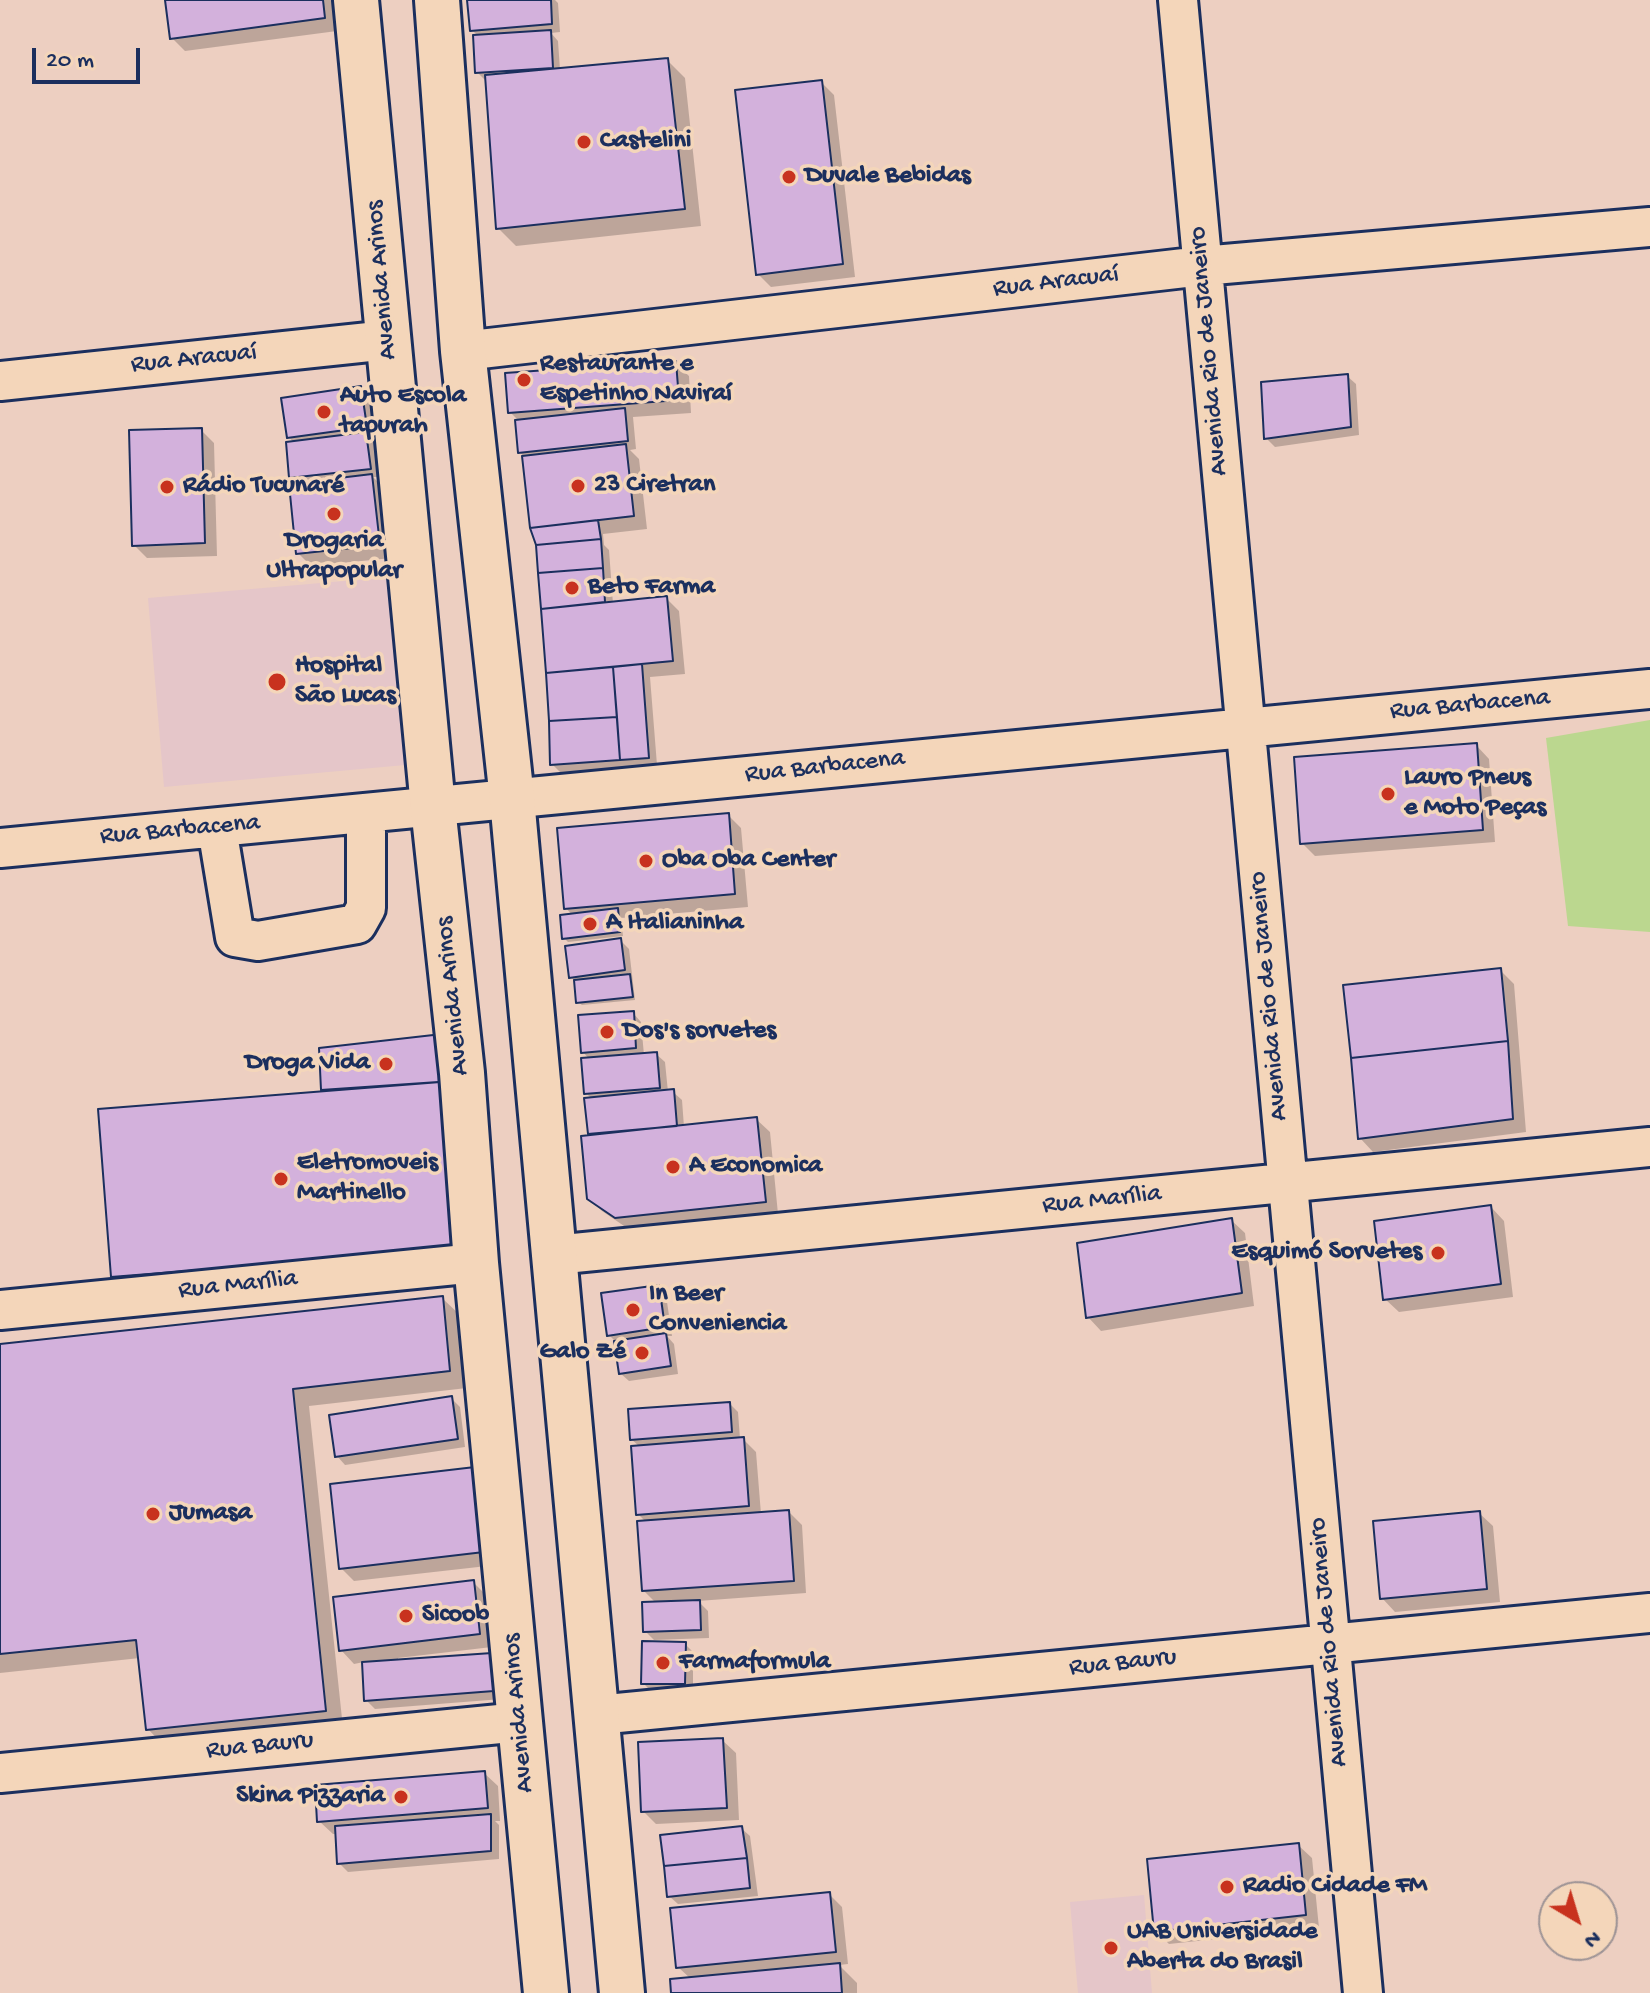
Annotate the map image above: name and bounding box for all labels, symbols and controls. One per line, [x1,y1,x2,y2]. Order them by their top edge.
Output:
scale bar [36,32,144,82]
text: 20 m [46,47,94,76]
place label: Castelini [600,126,691,158]
marker: Castelini [575,133,593,151]
place label: Duvale Bebidas [805,161,971,193]
marker: Duvale Bebidas [780,168,798,186]
street label: Avenida Arinos [361,199,405,361]
street label: Avenida Rio de Janeiro [1184,225,1236,477]
street label: Rua Aracuaí [991,260,1121,306]
street label: Rua Aracuaí [129,338,259,382]
place label: Restaurante e Espetinho Naviraí [540,349,732,410]
marker: Restaurante e Espetinho Naviraí [515,371,533,389]
place label: Auto Escola tapurah [340,381,466,442]
marker: Auto Escola tapurah [315,403,333,421]
place label: 23 Ciretran [594,470,715,502]
place label: Rádio Tucunaré [183,471,344,503]
marker: 23 Ciretran [569,477,587,495]
marker: Rádio Tucunaré [158,478,176,496]
marker: Drogaria Ultrapopular [325,505,343,523]
place label: Drogaria Ultrapopular [266,526,402,588]
place label: Beto Farma [588,572,715,604]
marker: Beto Farma [563,579,581,597]
place label: Hospital São Lucas [295,651,396,712]
marker: Hospital São Lucas [266,671,288,693]
street label: Rua Barbacena [1389,683,1551,729]
street label: Rua Barbacena [744,744,906,792]
place label: Lauro Pneus e Moto Peças [1404,763,1546,824]
marker: Lauro Pneus e Moto Peças [1379,785,1397,803]
street label: Rua Barbacena [99,808,261,854]
place label: Oba Oba Center [662,845,835,877]
marker: Oba Oba Center [637,852,655,870]
street label: Avenida Rio de Janeiro [1244,870,1296,1122]
place label: A Italianinha [606,908,743,940]
street label: Avenida Arinos [430,915,478,1077]
marker: A Italianinha [581,915,599,933]
place label: Dos's sorvetes [623,1016,776,1048]
marker: Dos's sorvetes [598,1023,616,1041]
place label: Droga Vida [245,1048,370,1080]
marker: Droga Vida [377,1055,395,1073]
place label: Eletromoveis Martinello [297,1148,438,1210]
place label: A Economica [689,1151,822,1183]
marker: A Economica [664,1158,682,1176]
marker: Eletromoveis Martinello [272,1170,290,1188]
street label: Rua Marília [1041,1179,1163,1223]
place label: Esquimó Sorvetes [1231,1237,1422,1269]
marker: Esquimó Sorvetes [1429,1244,1447,1262]
street label: Rua Marília [177,1264,299,1308]
place label: In Beer Conveniencia [649,1279,786,1340]
marker: In Beer Conveniencia [624,1301,642,1319]
place label: Galo Zé [540,1337,626,1369]
marker: Galo Zé [633,1344,651,1362]
place label: Jumasa [169,1498,252,1530]
marker: Jumasa [144,1505,162,1523]
street label: Avenida Rio de Janeiro [1304,1516,1356,1768]
place label: Sicoob [422,1600,489,1632]
marker: Sicoob [397,1607,415,1625]
street label: Avenida Arinos [498,1632,542,1794]
street label: Rua Bauru [1068,1643,1178,1685]
place label: Farmaformula [679,1647,830,1679]
marker: Farmaformula [654,1654,672,1672]
street label: Rua Bauru [205,1726,315,1768]
place label: Skina Pizzaria [236,1781,385,1813]
marker: Skina Pizzaria [392,1788,410,1806]
place label: Radio Cidade FM [1243,1871,1427,1903]
marker: Radio Cidade FM [1218,1878,1236,1896]
north arrow [1538,1881,1618,1961]
place label: UAB Universidade Aberta do Brasil [1127,1917,1317,1978]
text: N [1578,1924,1605,1953]
marker: UAB Universidade Aberta do Brasil [1102,1939,1120,1957]

